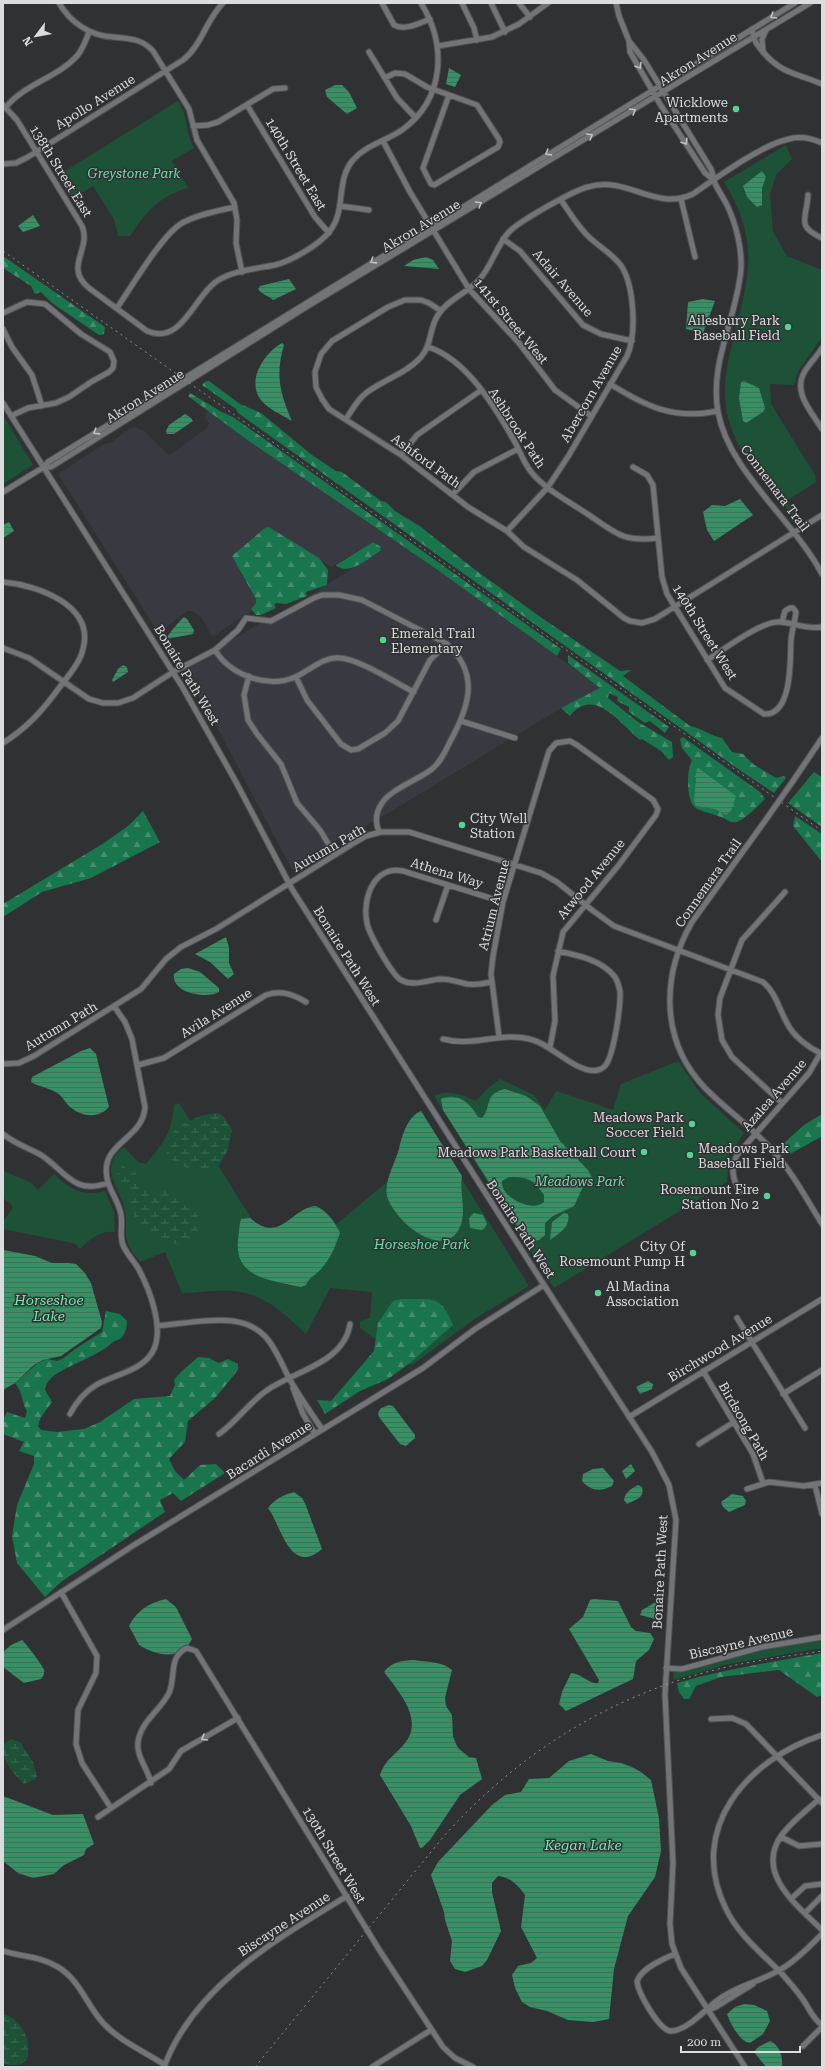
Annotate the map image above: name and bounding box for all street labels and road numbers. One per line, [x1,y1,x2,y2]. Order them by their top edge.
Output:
street label: Akron Avenue [656,29,740,89]
street label: Apollo Avenue [52,71,138,133]
street label: 140th Street East [262,115,330,213]
street label: 138th Street East [27,122,95,220]
street label: Akron Avenue [379,197,463,255]
street label: Adair Avenue [530,246,596,320]
street label: 141st Street West [471,275,551,367]
street label: Abercorn Avenue [557,343,625,445]
street label: Akron Avenue [103,366,187,426]
street label: Ashbrook Path [485,385,549,472]
street label: Ashford Path [389,431,464,491]
street label: Connemara Trail [737,442,813,534]
street label: 140th Street West [670,581,741,683]
street label: Bonaire Path West [151,622,223,728]
street label: Autumn Path [290,821,369,875]
street label: Atwood Avenue [554,836,628,922]
street label: Connemara Trail [672,836,744,930]
street label: Athena Way [409,855,485,891]
street label: Atrium Avenue [475,858,513,952]
street label: Bonaire Path West [310,904,384,1009]
street label: Avila Avenue [178,985,254,1041]
street label: Autumn Path [22,998,100,1053]
street label: Azalea Avenue [739,1056,809,1134]
street label: Bonaire Path West [484,1177,558,1281]
street label: Birchwood Avenue [665,1311,775,1385]
street label: Birdsong Path [716,1379,773,1463]
street label: Bacardi Avenue [224,1418,314,1482]
street label: Bonaire Path West [650,1514,670,1629]
street label: Biscayne Avenue [688,1624,794,1662]
street label: 130th Street West [299,1804,369,1906]
street label: Biscayne Avenue [235,1889,333,1959]

